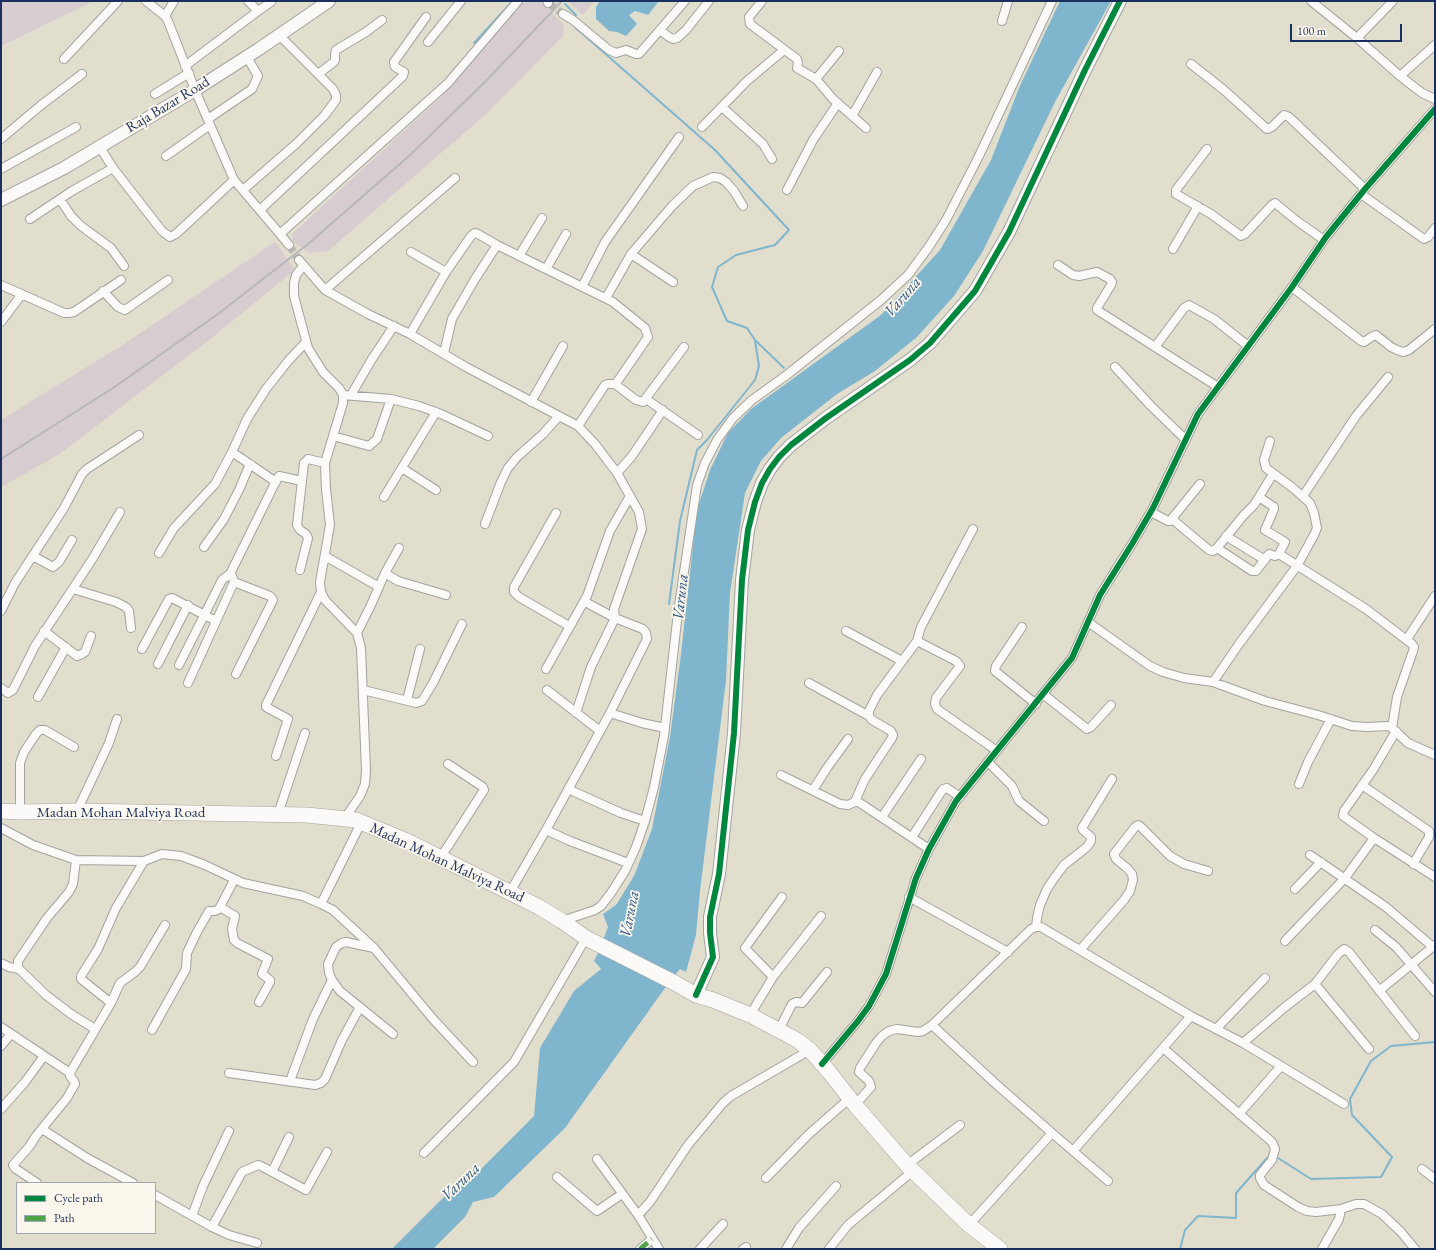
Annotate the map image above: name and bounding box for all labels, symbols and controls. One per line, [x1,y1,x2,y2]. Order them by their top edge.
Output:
scale bar [1292,16,1404,42]
text: 100 m [1297,23,1326,39]
street label: Raja Bazar Road [123,73,213,137]
water label: Varuna [881,273,925,321]
water label: Varuna [669,573,693,621]
street label: Madan Mohan Malviya Road [37,804,205,822]
street label: Madan Mohan Malviya Road [367,819,527,907]
water label: Varuna [616,889,644,939]
water label: Varuna [438,1159,484,1205]
legend [16,1182,156,1234]
text: Cycle path [54,1190,103,1206]
text: Path [54,1210,75,1226]

